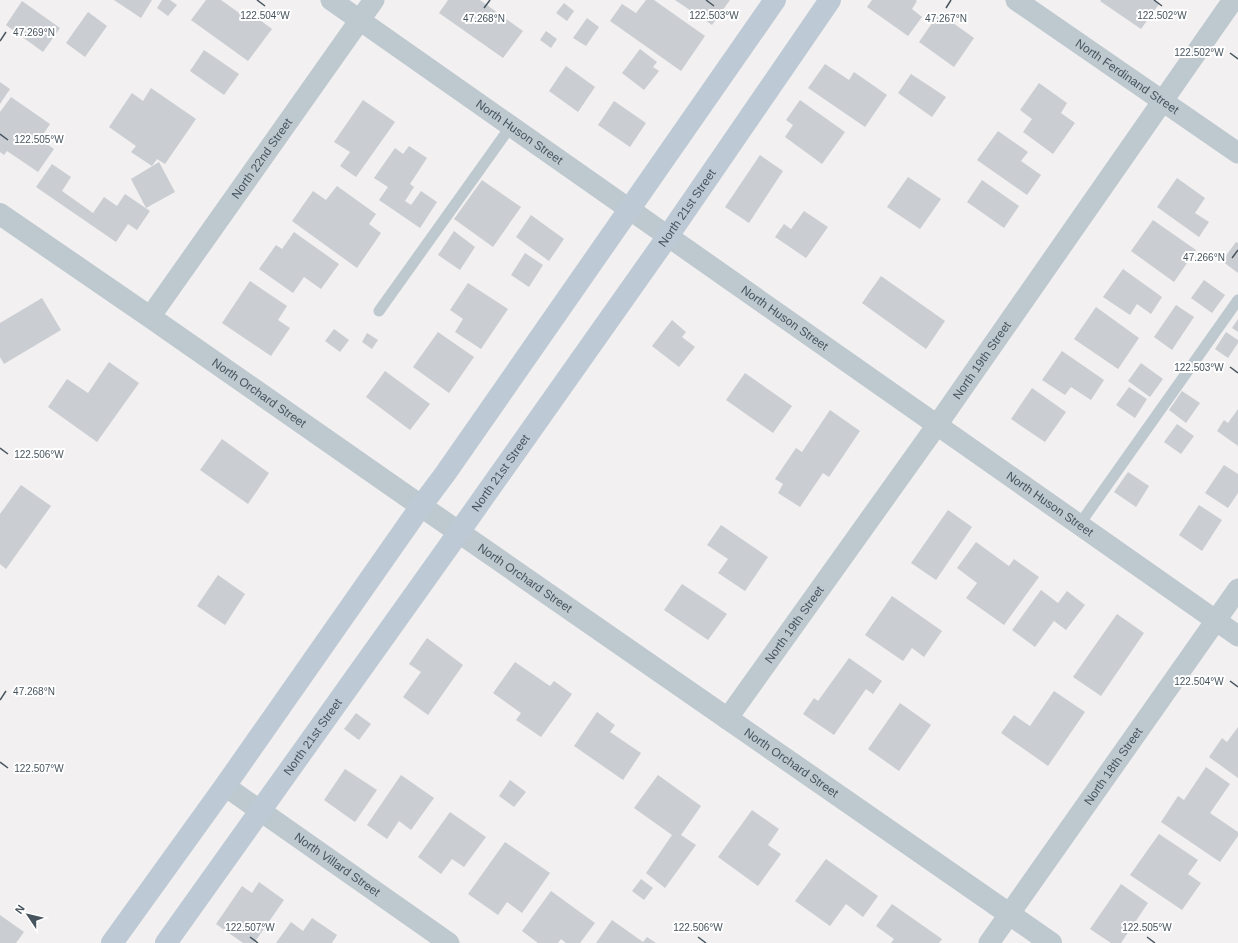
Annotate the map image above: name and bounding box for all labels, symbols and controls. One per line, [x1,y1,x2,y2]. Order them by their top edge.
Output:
text: 122.504°W [240,10,290,21]
text: 122.503°W [689,10,739,21]
text: 122.502°W [1137,10,1187,21]
text: 47.268°N [463,13,505,24]
text: 47.267°N [925,13,967,24]
text: 47.269°N [13,27,55,38]
street label: North Ferdinand Street [1073,36,1182,117]
text: 122.502°W [1174,47,1224,58]
street label: North Huson Street [473,97,566,168]
street label: North 22nd Street [229,115,295,201]
text: 122.505°W [14,134,64,145]
street label: North 21st Street [656,166,719,249]
text: 47.266°N [1183,252,1225,263]
street label: North Huson Street [738,283,831,354]
street label: North 19th Street [950,318,1014,402]
street label: North Orchard Street [209,355,309,431]
text: 122.503°W [1174,362,1224,373]
street label: North 21st Street [469,431,533,514]
text: 122.506°W [14,449,64,460]
street label: North Huson Street [1004,469,1097,540]
street label: North Orchard Street [475,541,575,616]
street label: North 19th Street [762,583,827,666]
text: 122.504°W [1174,676,1224,687]
text: 47.268°N [13,686,55,697]
street label: North 21st Street [281,695,345,778]
street label: North 18th Street [1081,724,1146,808]
street label: North Orchard Street [741,725,842,801]
text: 122.507°W [14,763,64,774]
street label: North Villard Street [292,830,383,900]
north arrow [8,895,48,935]
text: N [13,903,27,916]
text: 122.507°W [225,922,275,933]
text: 122.506°W [673,922,723,933]
text: 122.505°W [1122,922,1172,933]

